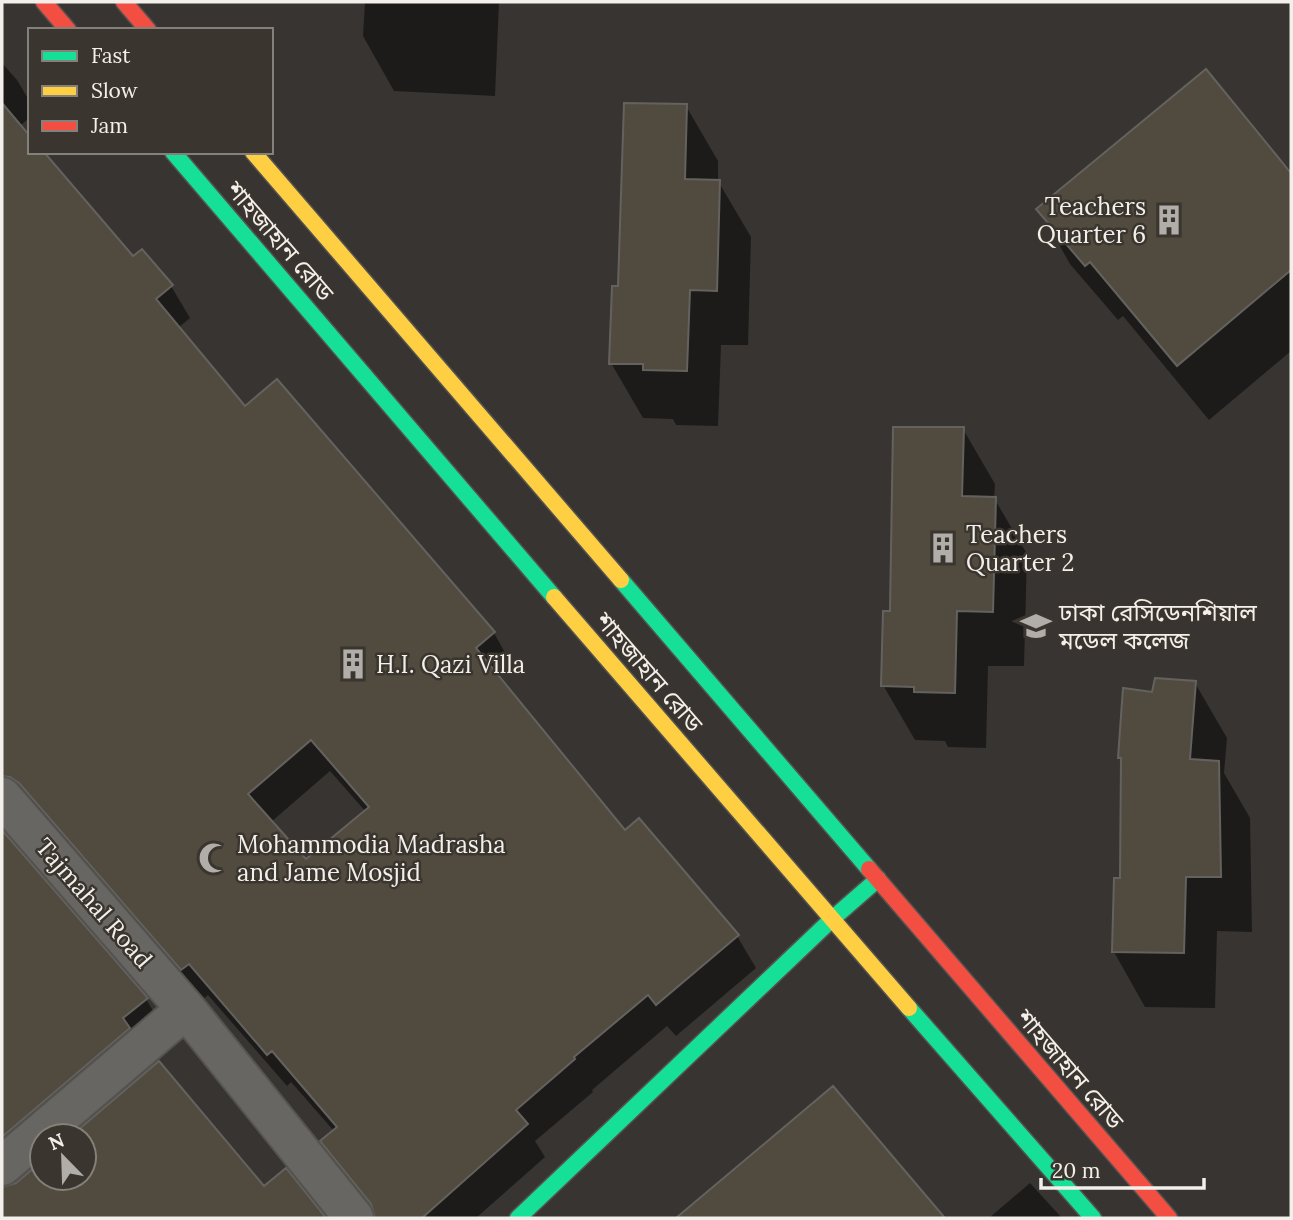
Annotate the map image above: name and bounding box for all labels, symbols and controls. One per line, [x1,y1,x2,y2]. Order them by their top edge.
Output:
legend [28,28,273,154]
text: Fast [91,42,131,69]
text: Slow [91,77,138,104]
text: Jam [90,112,128,139]
street label: শাহজাহান রোড [219,174,341,308]
place label: Teachers Quarter 6 [1037,191,1146,250]
building icon: Teachers Quarter 6 [1152,203,1186,237]
place label: Teachers Quarter 2 [966,519,1074,578]
building icon: Teachers Quarter 2 [926,531,960,565]
place label: ঢাকা রেসিডেনশিয়াল মডেল কলেজ [1058,597,1257,656]
street label: শাহজাহান রোড [588,605,710,739]
school or university icon: ঢাকা রেসিডেনশিয়াল মডেল কলেজ [1019,609,1053,643]
building icon: H.I. Qazi Villa [336,647,370,681]
place label: H.I. Qazi Villa [376,649,525,680]
place label: Mohammodia Madrasha and Jame Mosjid [237,829,506,888]
street label: Tajmahal Road [29,831,159,975]
mosque icon: Mohammodia Madrasha and Jame Mosjid [197,841,231,875]
street label: শাহজাহান রোড [1009,1002,1131,1136]
north arrow [28,1122,98,1192]
text: N [45,1127,68,1155]
scale bar [1041,1146,1204,1190]
text: 20 m [1052,1157,1101,1184]

